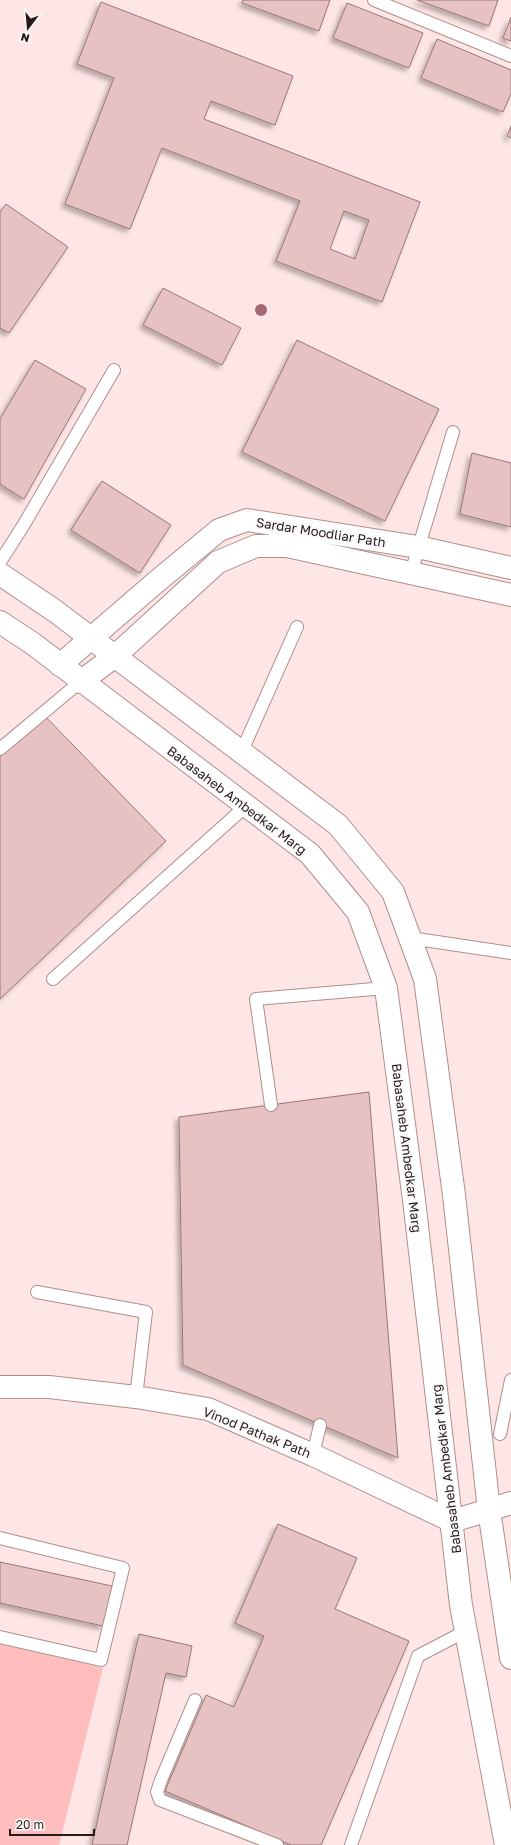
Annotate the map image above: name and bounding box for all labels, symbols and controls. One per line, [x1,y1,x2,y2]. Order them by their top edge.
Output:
north arrow [8,8,48,48]
text: N [19,31,31,45]
street label: Sardar Moodliar Path [255,514,387,550]
street label: Babasaheb Ambedkar Marg [164,742,310,858]
street label: Babasaheb Ambedkar Marg [389,1062,425,1234]
street label: Babasaheb Ambedkar Marg [428,1383,464,1555]
street label: Vinod Pathak Path [201,1403,313,1461]
scale bar [10,1811,94,1837]
text: 20 m [16,1817,44,1832]

